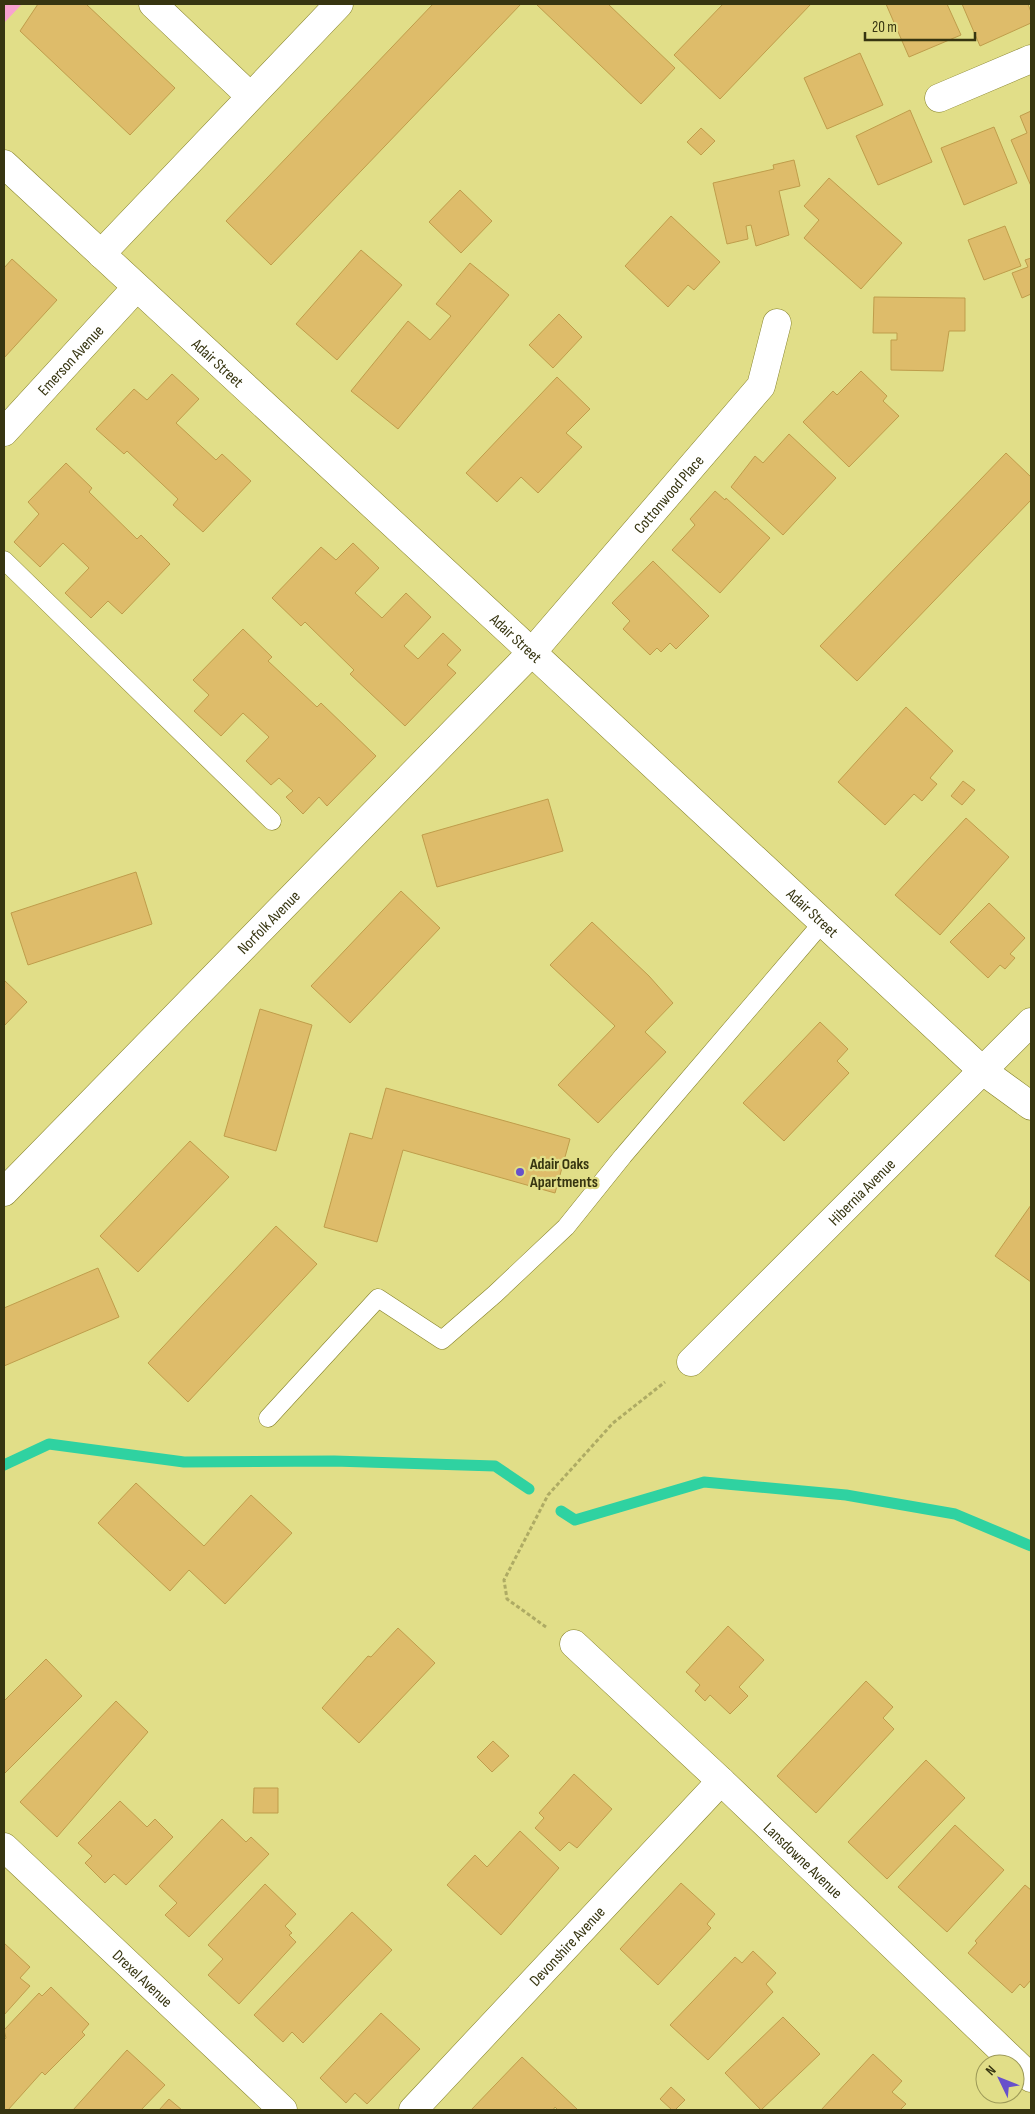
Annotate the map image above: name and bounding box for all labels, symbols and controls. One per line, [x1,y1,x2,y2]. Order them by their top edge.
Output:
scale bar [865,10,975,42]
text: 20 m [872,18,897,37]
street label: Emerson Avenue [34,322,108,400]
street label: Adair Street [187,334,247,392]
street label: Cottonwood Place [630,452,708,538]
street label: Adair Street [485,610,545,668]
street label: Adair Street [781,884,842,942]
street label: Norfolk Avenue [234,887,305,959]
place label: Adair Oaks Apartments [529,1155,598,1192]
street label: Hibernia Avenue [825,1155,900,1230]
marker: Adair Oaks Apartments [514,1166,526,1178]
street label: Lansdowne Avenue [759,1819,846,1903]
street label: Devonshire Avenue [526,1903,610,1990]
street label: Drexel Avenue [108,1946,176,2012]
north arrow [975,2054,1025,2104]
text: N [982,2062,1000,2079]

